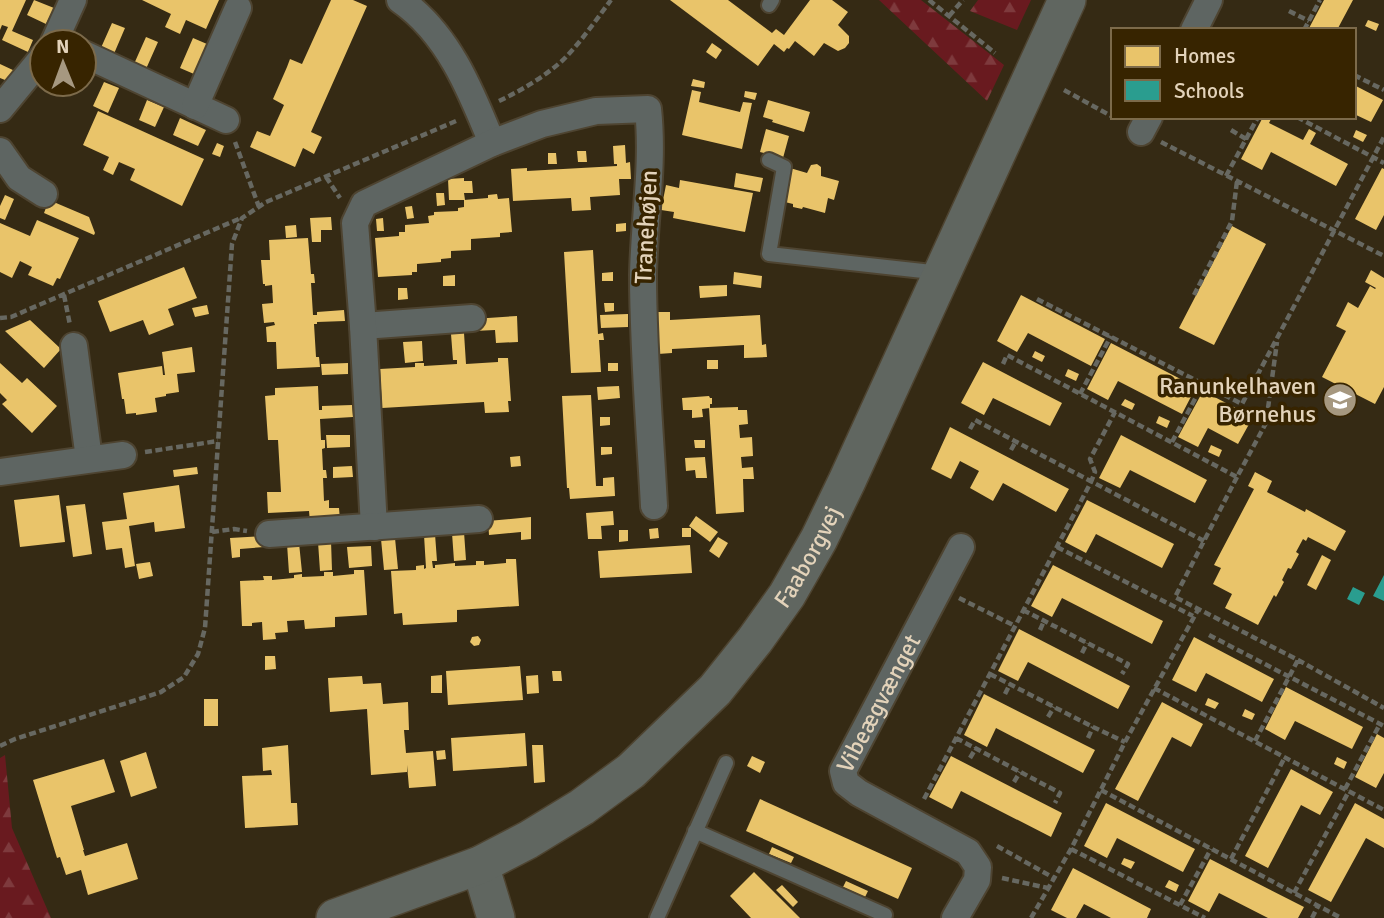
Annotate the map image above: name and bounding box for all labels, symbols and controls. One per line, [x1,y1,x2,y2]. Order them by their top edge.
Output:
north arrow [28,28,98,98]
legend [1111,28,1356,119]
text: N [56,35,70,59]
text: Homes [1174,43,1236,69]
text: Schools [1174,78,1244,104]
street label: Tranehøjen [628,169,664,285]
place label: Ranunkelhaven Børnehus [1159,371,1316,429]
school or university icon: Ranunkelhaven Børnehus [1321,381,1359,419]
street label: Faaborgvej [768,501,848,614]
street label: Vibeægvænget [830,629,927,778]

